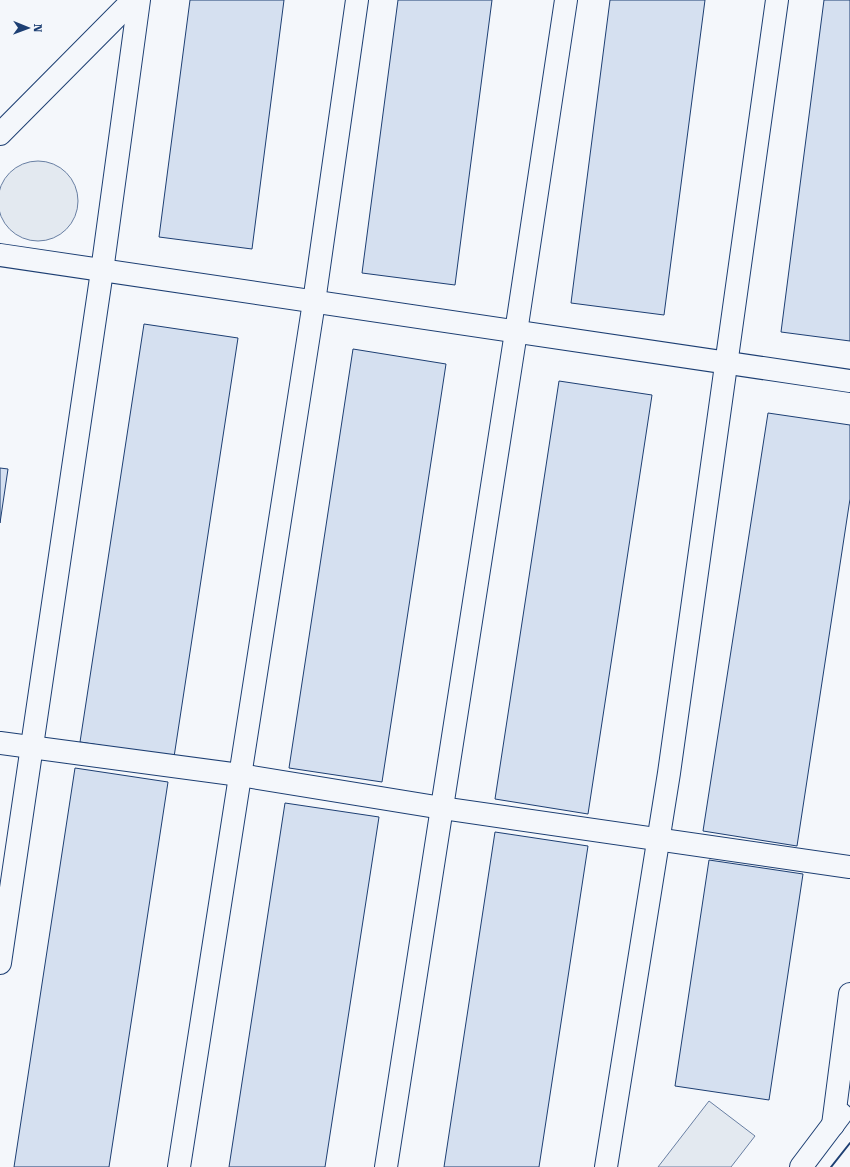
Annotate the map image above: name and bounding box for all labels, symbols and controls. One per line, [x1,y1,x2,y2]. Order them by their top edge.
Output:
north arrow [8,8,48,48]
text: N [31,24,44,33]

